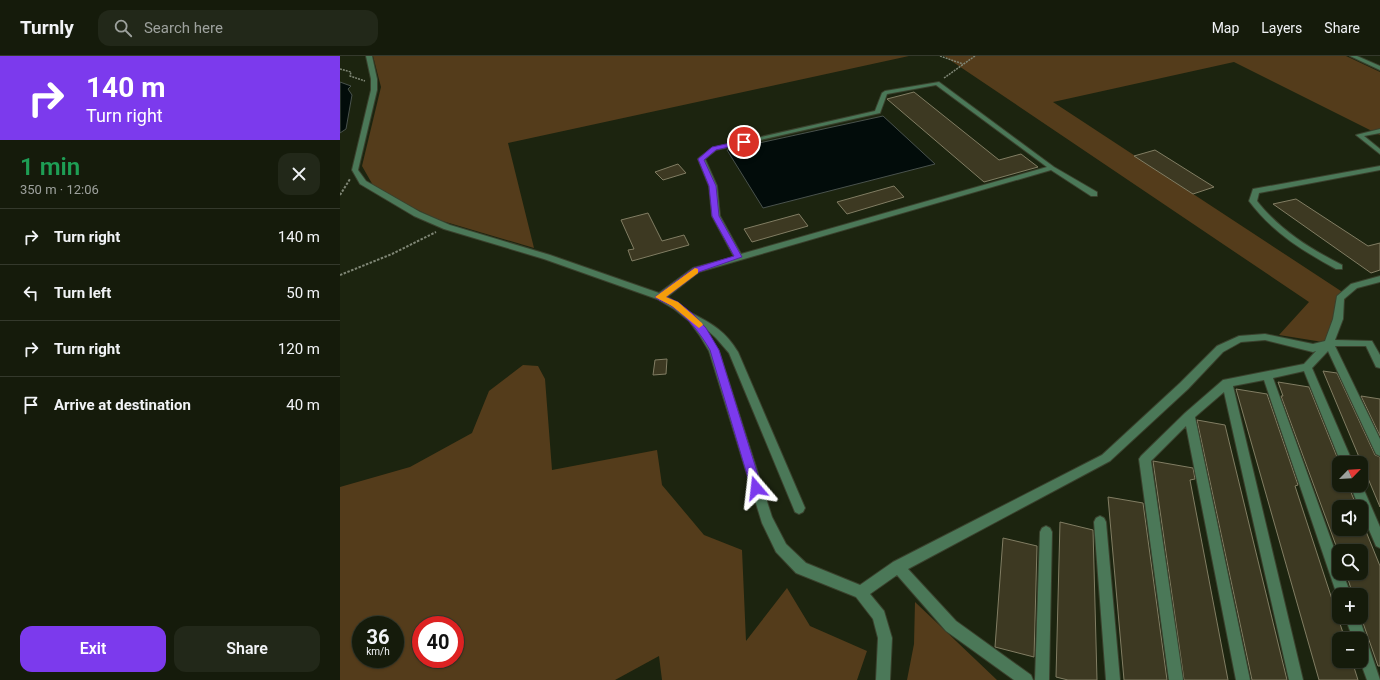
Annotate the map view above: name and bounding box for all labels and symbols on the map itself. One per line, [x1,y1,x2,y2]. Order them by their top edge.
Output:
pin [727,125,761,159]
north arrow [1332,456,1368,492]
position arrow [735,467,777,509]
speed limit sign: 40 [412,616,464,668]

